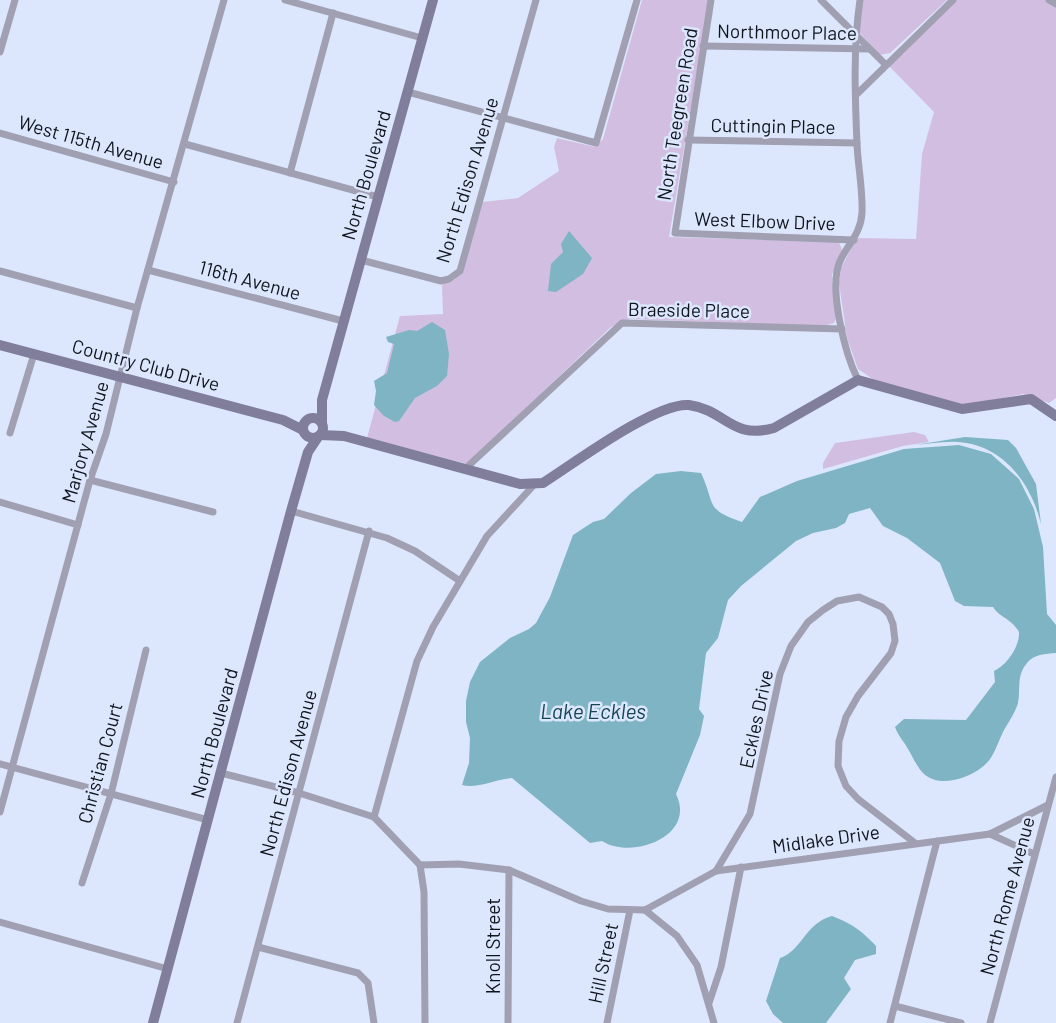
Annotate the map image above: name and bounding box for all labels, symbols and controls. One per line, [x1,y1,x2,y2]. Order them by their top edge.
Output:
street label: Northmoor Place [717,19,857,44]
street label: North Teegreen Road [652,26,702,202]
street label: North Edison Avenue [430,94,503,265]
street label: North Boulevard [336,107,395,242]
street label: West 115th Avenue [16,110,166,173]
street label: Cuttingin Place [710,113,836,138]
street label: West Elbow Drive [694,207,836,234]
street label: 116th Avenue [197,255,304,304]
street label: Braeside Place [628,297,750,322]
street label: Country Club Drive [70,334,222,395]
street label: Marjory Avenue [56,378,113,505]
street label: North Boulevard [185,665,242,800]
street label: Eckles Drive [734,667,777,770]
street label: North Edison Avenue [254,687,321,859]
water label: Lake Eckles [540,698,646,723]
street label: Christian Court [72,700,127,826]
street label: North Rome Avenue [974,814,1039,978]
street label: Midlake Drive [771,820,881,857]
street label: Knoll Street [481,898,504,994]
street label: Hill Street [583,921,622,1005]

